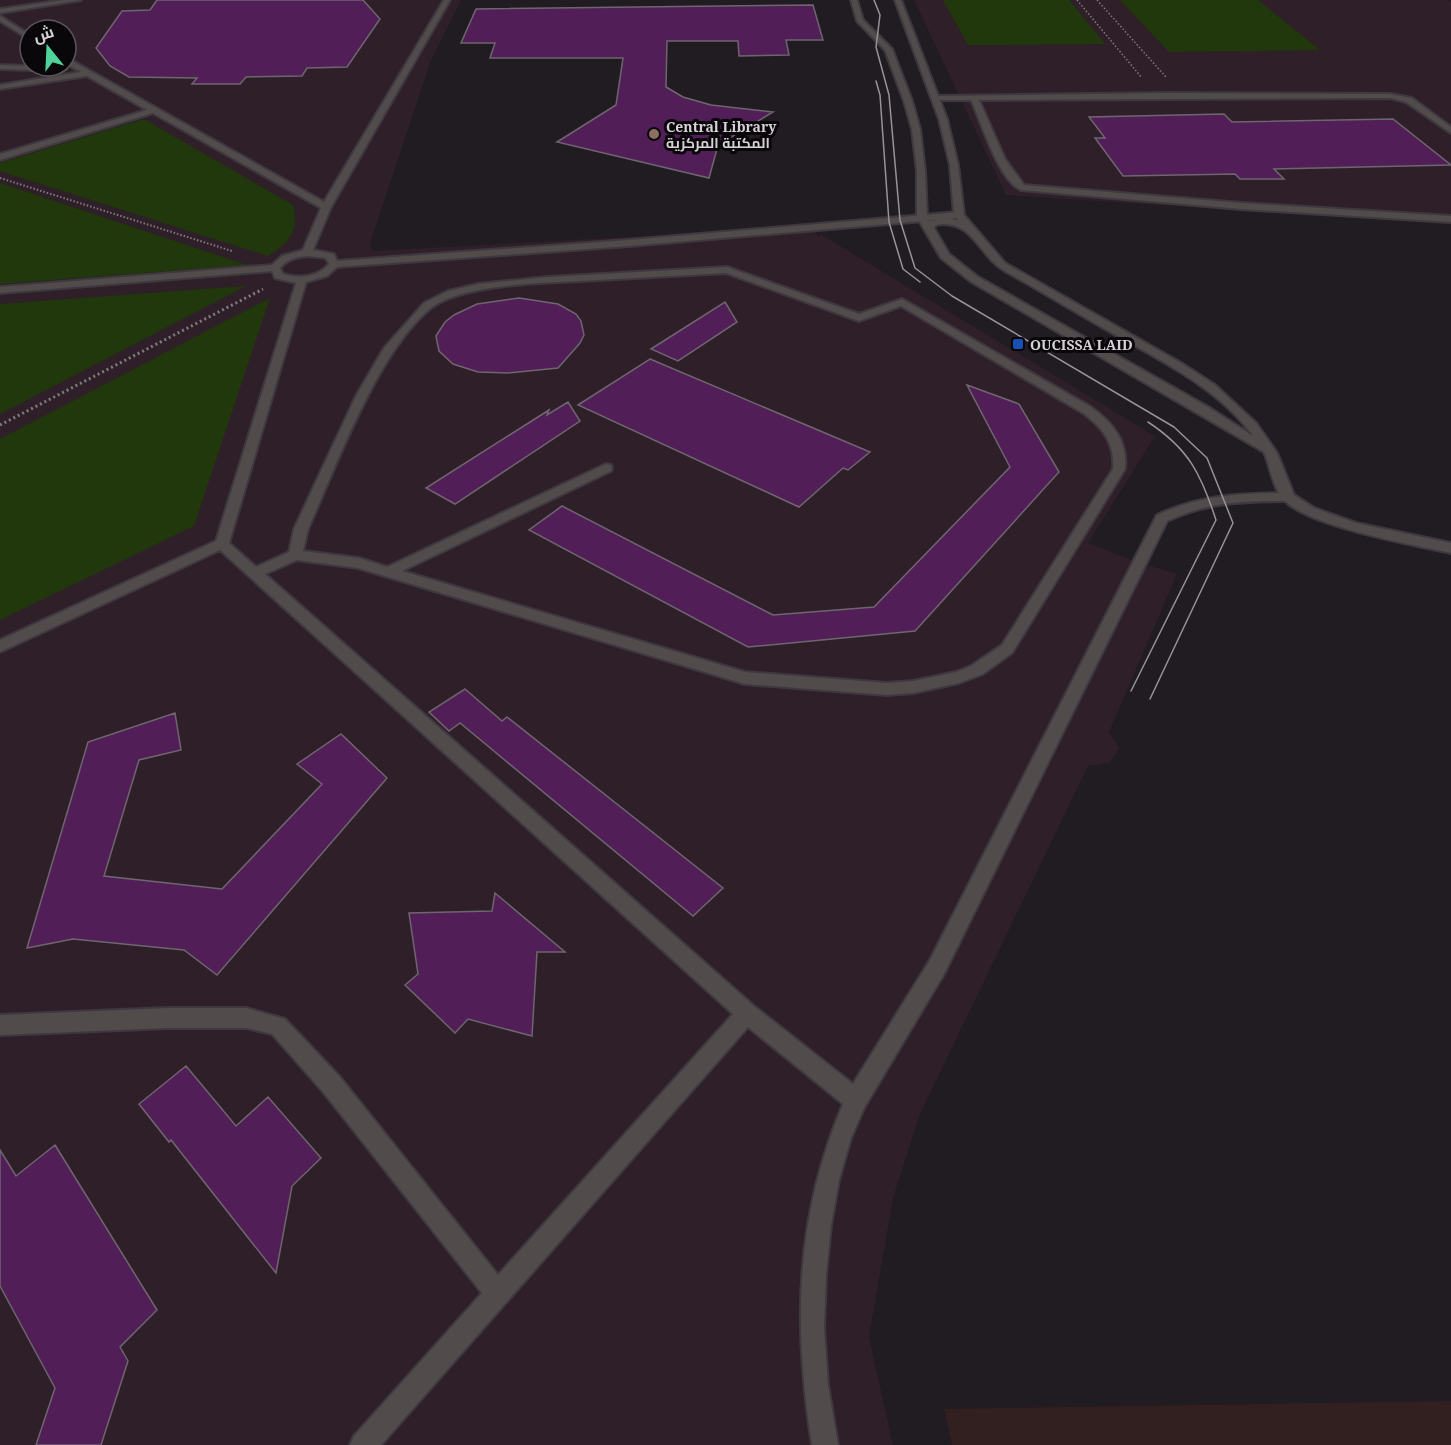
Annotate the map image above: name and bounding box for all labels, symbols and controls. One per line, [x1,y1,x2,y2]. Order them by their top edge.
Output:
north arrow [18,18,78,78]
text: ش [30,20,57,47]
place label: Central Library المكتبة المركزية [666,117,777,152]
marker: Central Library المكتبة المركزية [647,127,661,141]
place label: OUCISSA LAID [1030,335,1133,354]
marker: OUCISSA LAID [1011,337,1025,351]

